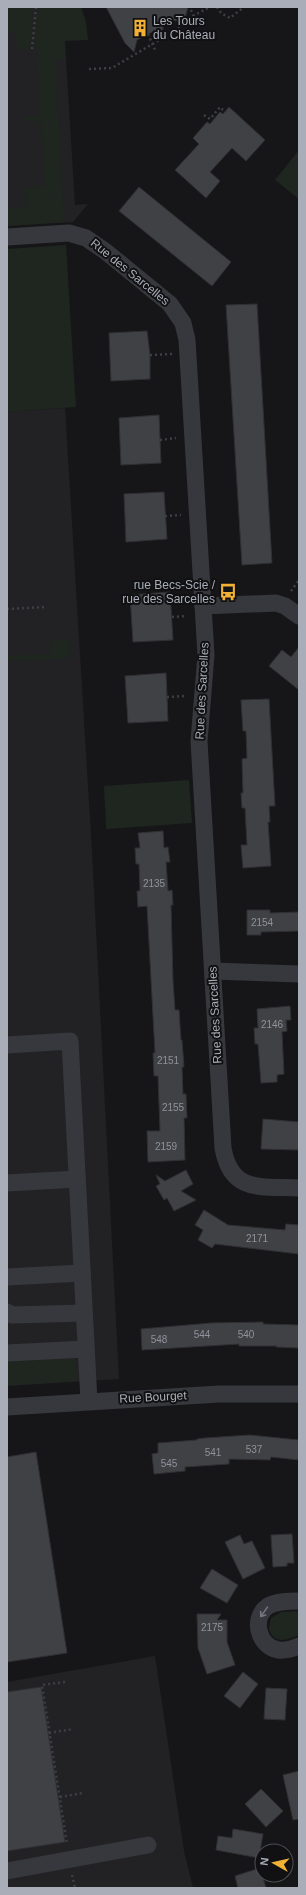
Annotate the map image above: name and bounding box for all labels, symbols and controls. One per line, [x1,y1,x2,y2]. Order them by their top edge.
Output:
place label: Les Tours du Château [153,14,215,42]
building icon: Les Tours du Château [130,18,150,38]
street label: Rue des Sarcelles [88,236,172,308]
place label: rue Becs-Scie / rue des Sarcelles [122,578,216,606]
bus stop icon: rue Becs-Scie / rue des Sarcelles [218,582,238,602]
street label: Rue des Sarcelles [192,642,212,740]
house number: 2135 [143,878,166,889]
house number: 2154 [251,917,274,928]
street label: Rue des Sarcelles [205,966,225,1064]
house number: 2146 [261,1019,284,1030]
house number: 2151 [157,1055,180,1066]
house number: 2155 [162,1102,185,1113]
house number: 2159 [155,1141,178,1152]
house number: 2171 [246,1233,269,1244]
house number: 544 [194,1329,211,1340]
house number: 540 [238,1329,255,1340]
house number: 548 [151,1334,168,1345]
street label: Rue Bourget [119,1388,188,1406]
house number: 537 [246,1444,263,1455]
house number: 541 [205,1447,222,1458]
house number: 545 [161,1458,178,1469]
one-way arrow [260,1607,268,1618]
house number: 2175 [201,1622,224,1633]
north arrow [254,1843,294,1883]
text: N [258,1857,271,1866]

